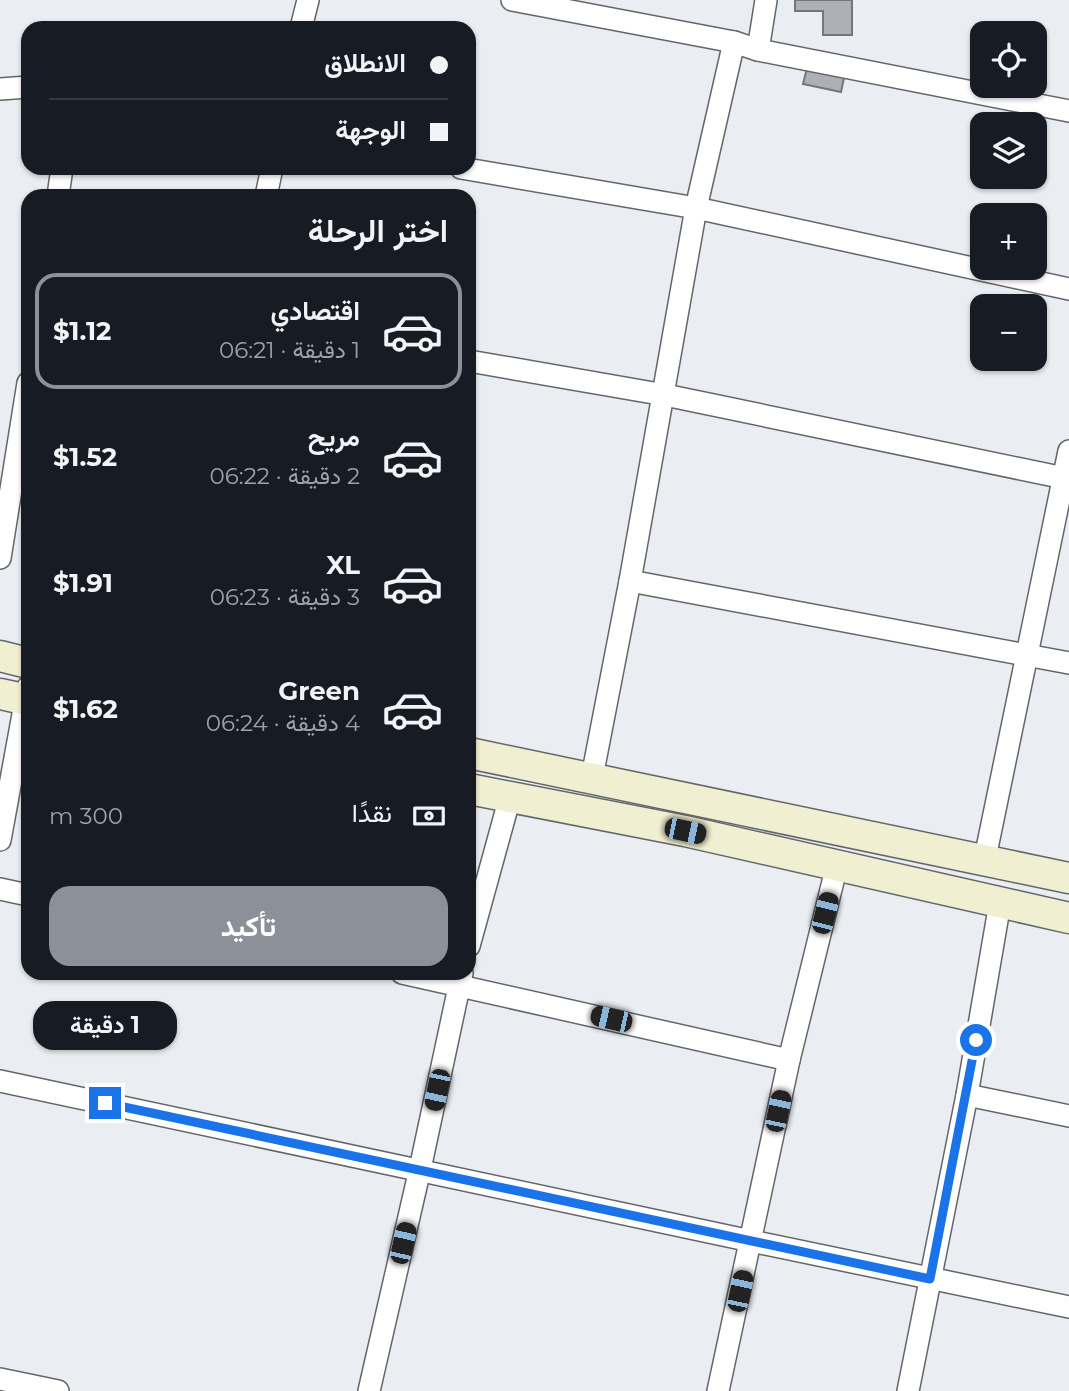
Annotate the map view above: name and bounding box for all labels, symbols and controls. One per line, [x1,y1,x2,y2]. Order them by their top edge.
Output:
map controls [970,21,1047,371]
button: locate [970,21,1047,98]
text: الانطلاق [324,47,406,79]
button: layers [970,112,1047,189]
text: الوجهة [335,114,406,146]
button: + [970,203,1047,280]
text: اختر الرحلة [308,211,448,250]
button: − [970,294,1047,371]
text: اقتصادي [271,295,360,327]
icon: car [381,300,444,363]
text: $1.12 [53,315,111,347]
text: 1 دقيقة · 06:21 [219,336,360,364]
text: مريح [308,421,360,453]
icon: car [381,426,444,489]
text: $1.52 [53,441,117,473]
text: 2 دقيقة · 06:22 [210,462,360,490]
text: XL [326,549,360,581]
icon: car [381,552,444,615]
text: $1.91 [53,567,113,599]
text: 3 دقيقة · 06:23 [210,583,360,611]
text: Green [278,675,360,707]
icon: car [381,678,444,741]
text: $1.62 [53,693,118,725]
text: 4 دقيقة · 06:24 [206,709,360,737]
text: نقدًا [352,797,392,829]
icon: cash [410,797,448,835]
text: 300 m [49,802,123,830]
car [663,816,708,846]
button: تأكيد [49,886,448,966]
car [810,890,841,936]
callout: 1 دقيقة [33,1002,177,1050]
car [589,1004,634,1034]
text: 1 دقيقة [70,1011,140,1039]
route start [960,1024,992,1056]
car [423,1067,452,1113]
route end [89,1087,121,1119]
car [764,1088,793,1134]
car [389,1220,418,1266]
car [726,1268,755,1314]

